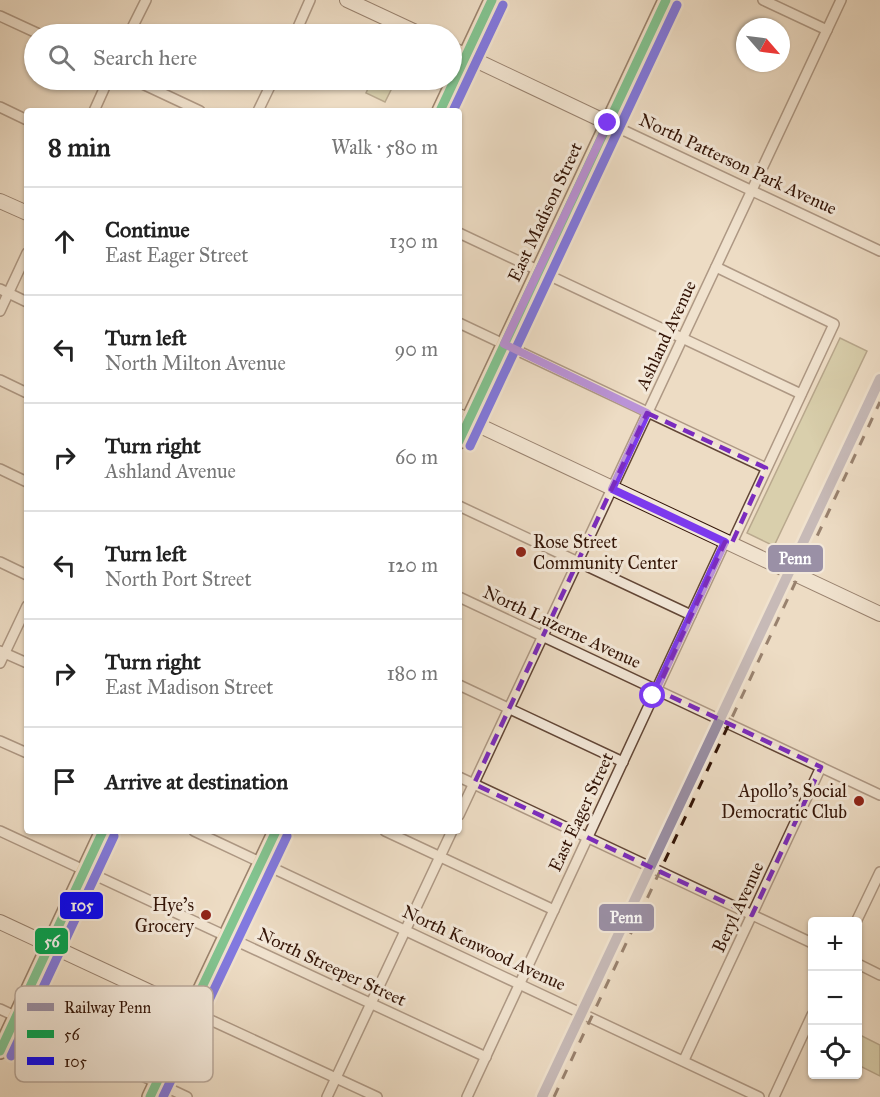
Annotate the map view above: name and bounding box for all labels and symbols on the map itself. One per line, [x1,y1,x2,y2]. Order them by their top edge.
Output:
north arrow [736,18,790,72]
street label: North Patterson Park Avenue [636,108,840,220]
route end [594,109,620,135]
street label: East Madison Street [503,138,587,285]
street label: Ashland Avenue [631,277,701,394]
place label: Rose Street Community Center [533,531,678,574]
line badge: Penn [767,544,824,573]
marker: Rose Street Community Center [514,545,528,559]
text: Penn [779,549,812,568]
street label: North Luzerne Avenue [480,581,644,673]
route start [639,682,665,708]
street label: East Eager Street [544,748,619,876]
place label: Apollo’s Social Democratic Club [721,780,847,823]
marker: Apollo’s Social Democratic Club [852,794,866,808]
street label: Beryl Avenue [707,858,769,956]
line badge: 105 [59,891,104,920]
place label: Hye's Grocery [135,894,195,937]
text: 105 [71,896,94,915]
street label: North Kenwood Avenue [399,900,569,996]
line badge: Penn [598,903,655,932]
marker: Hye's Grocery [199,908,213,922]
text: Penn [610,908,643,927]
street label: North Streeper Street [254,923,410,1011]
line badge: 56 [34,927,69,955]
text: 56 [44,932,61,951]
legend [15,986,213,1082]
text: Railway Penn [64,998,152,1017]
text: 56 [64,1025,80,1044]
text: 105 [64,1052,88,1071]

